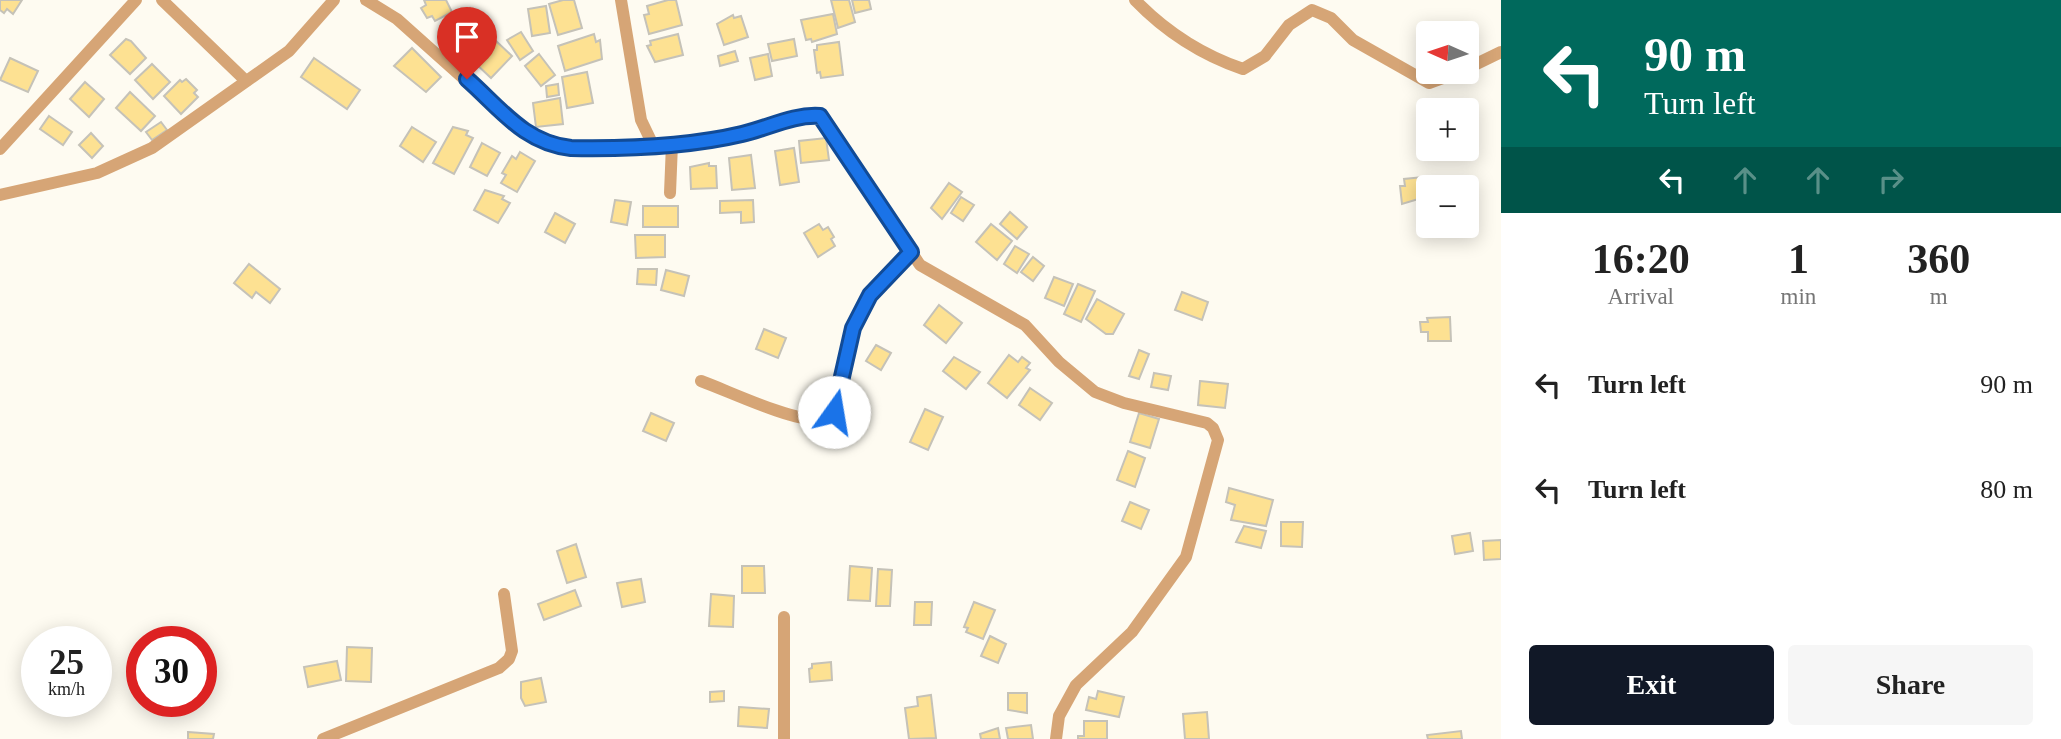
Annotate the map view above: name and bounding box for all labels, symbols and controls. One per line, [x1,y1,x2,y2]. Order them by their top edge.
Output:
pin [437,7,497,79]
icon: arrive [448,18,486,56]
north arrow [1416,21,1479,84]
map controls [1416,21,1479,238]
text: 90 m [1644,27,1746,82]
icon: left [1529,28,1620,119]
text: Turn left [1644,85,1756,121]
button: + [1416,98,1479,161]
icon: left [1653,161,1691,199]
icon: ahead [1726,161,1764,199]
icon: ahead [1799,161,1837,199]
icon: right [1872,161,1910,199]
button: − [1416,175,1479,238]
text: 16:20 [1592,236,1690,282]
text: 1 [1788,236,1809,282]
text: 360 [1907,236,1970,282]
text: Arrival [1608,284,1674,309]
text: min [1781,284,1816,309]
text: m [1930,284,1948,309]
icon: left [1529,366,1567,404]
text: Turn left [1588,370,1686,399]
text: 90 m [1980,370,2033,399]
position arrow [797,375,871,449]
icon: left [1529,471,1567,509]
text: Turn left [1588,475,1686,504]
text: 80 m [1980,475,2033,504]
speed limit sign: 30 [126,626,217,717]
text: 25 [49,643,84,682]
button: Exit [1529,645,1774,725]
button: Share [1788,645,2033,725]
text: km/h [48,679,85,699]

